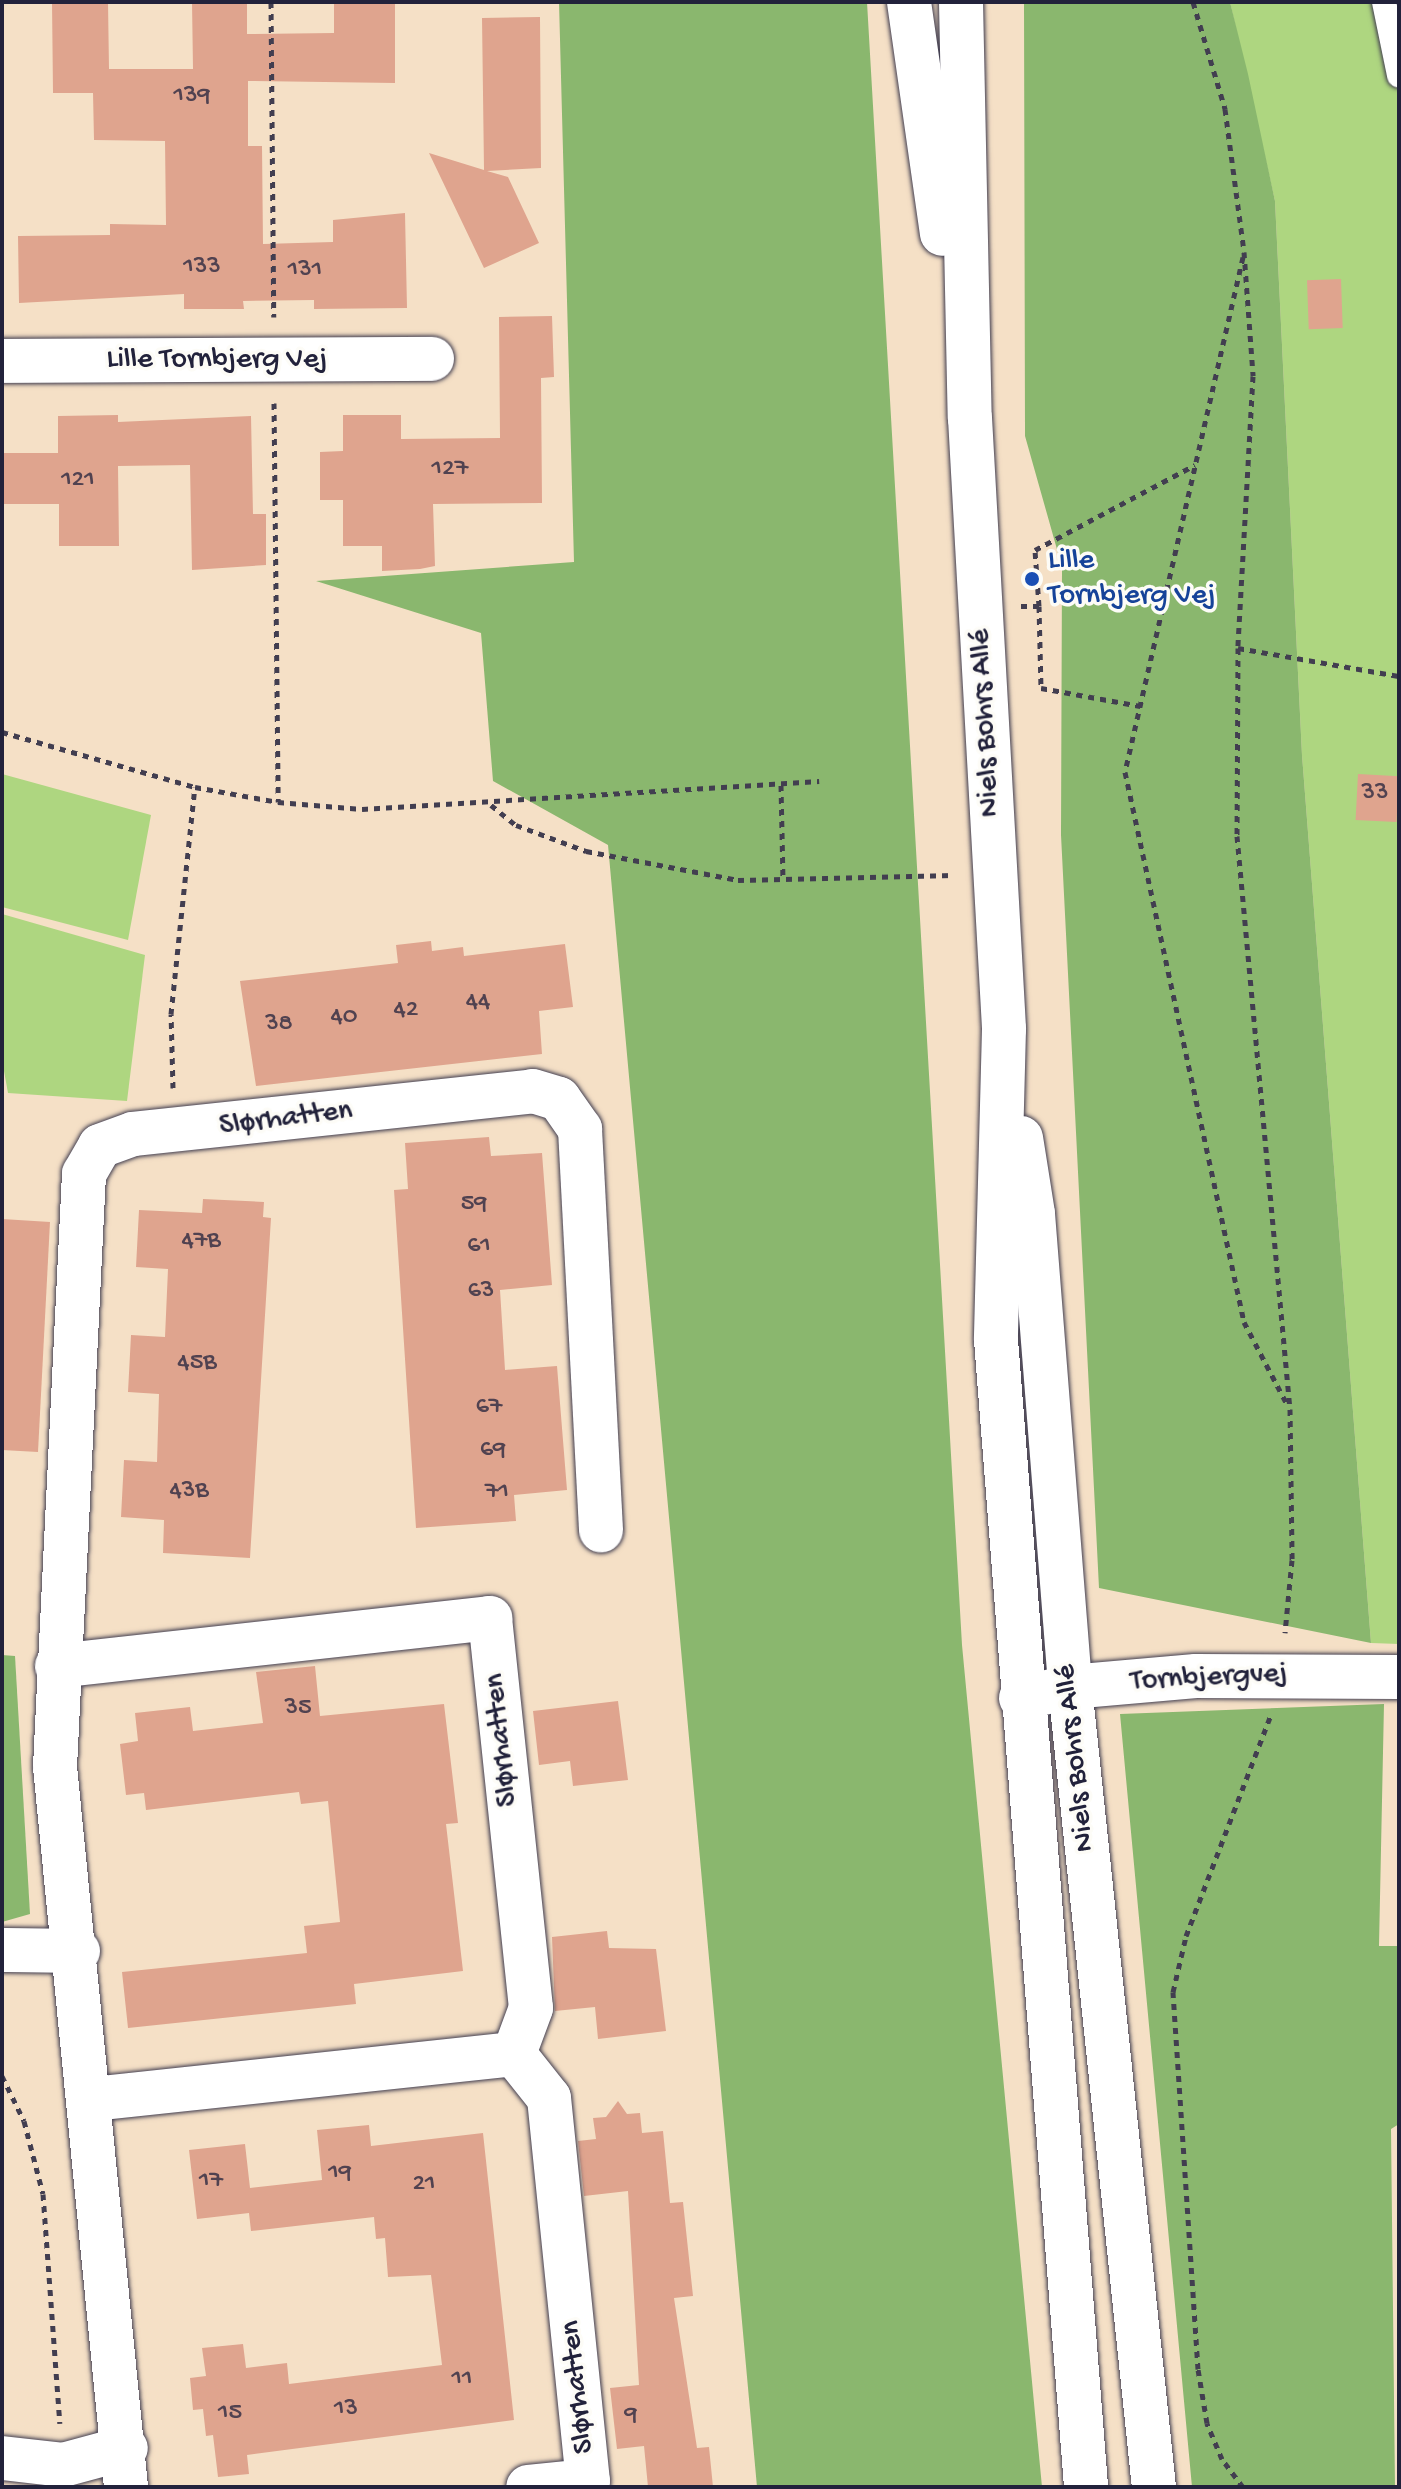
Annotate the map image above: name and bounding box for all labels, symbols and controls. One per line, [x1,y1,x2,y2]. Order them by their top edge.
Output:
house number: 139 [173,81,211,113]
house number: 133 [183,252,221,284]
house number: 131 [288,255,322,287]
street label: Lille Tornbjerg Vej [106,343,328,379]
house number: 127 [432,454,468,486]
house number: 121 [61,465,95,497]
place label: Lille Tornbjerg Vej [1048,544,1216,614]
marker: Lille Tornbjerg Vej [1023,570,1041,588]
street label: Niels Bohrs Allé [964,628,1010,818]
house number: 33 [1362,778,1388,810]
house number: 44 [466,987,490,1019]
house number: 42 [393,995,419,1027]
house number: 40 [330,1002,358,1034]
house number: 38 [265,1009,293,1041]
street label: Slørhatten [217,1094,355,1146]
house number: 59 [461,1189,487,1221]
house number: 47B [181,1226,221,1258]
house number: 61 [467,1231,491,1263]
house number: 63 [468,1276,494,1308]
house number: 45B [177,1348,217,1380]
house number: 67 [476,1392,502,1424]
house number: 69 [480,1435,506,1467]
house number: 43B [169,1476,209,1508]
house number: 71 [485,1477,509,1509]
street label: Tornbjergvej [1130,1657,1288,1701]
street label: Niels Bohrs Allé [1049,1662,1105,1854]
street label: Slørhatten [478,1672,528,1808]
house number: 35 [284,1693,312,1725]
house number: 19 [328,2158,352,2190]
house number: 17 [199,2166,223,2198]
house number: 21 [412,2169,436,2201]
street label: Slørhatten [554,2319,604,2455]
house number: 11 [452,2364,472,2396]
house number: 13 [334,2394,358,2426]
house number: 15 [218,2398,242,2430]
house number: 9 [624,2400,638,2432]

